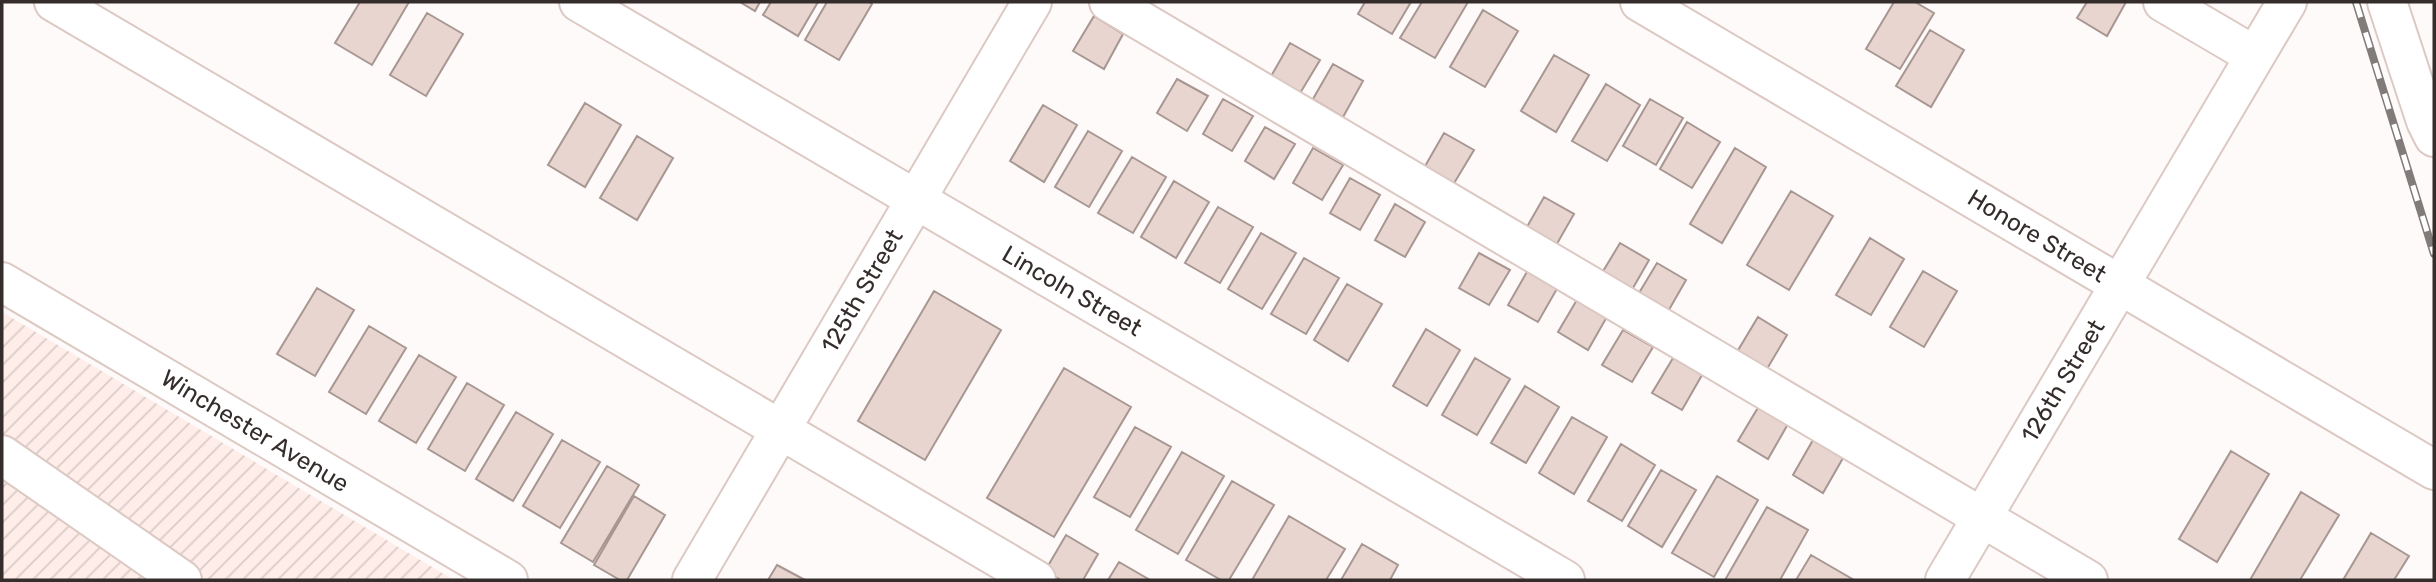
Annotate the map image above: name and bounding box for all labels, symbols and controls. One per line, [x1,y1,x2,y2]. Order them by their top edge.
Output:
street label: Honore Street [1963,184,2111,288]
street label: 125th Street [815,224,909,358]
street label: Lincoln Street [997,240,1147,342]
street label: 126th Street [2015,315,2111,447]
street label: Winchester Avenue [156,364,354,498]

